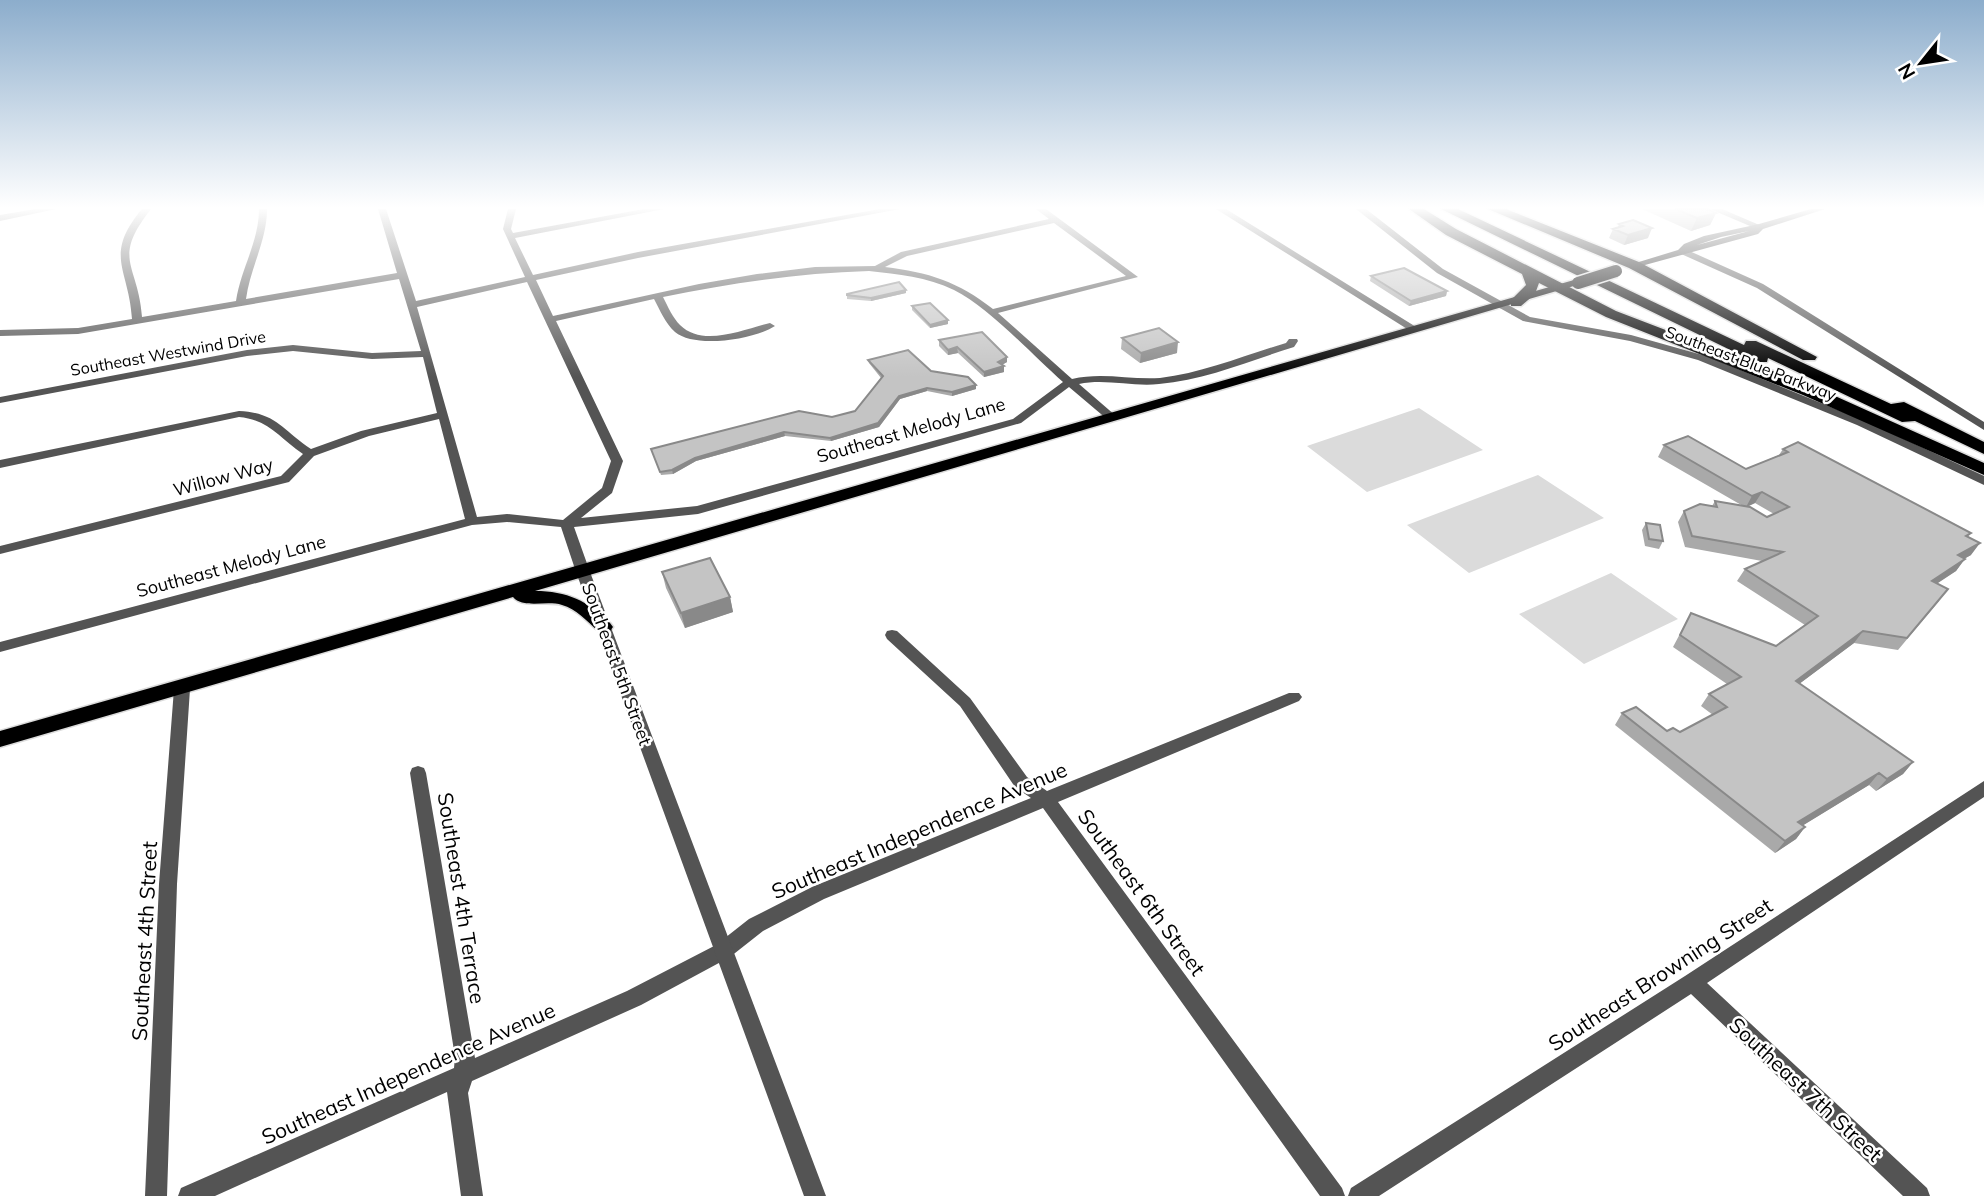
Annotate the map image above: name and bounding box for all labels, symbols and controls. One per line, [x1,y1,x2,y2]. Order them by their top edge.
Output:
north arrow [1886,28,1956,98]
text: N [1892,59,1920,84]
street label: Southeast Blue Parkway [1663,321,1840,405]
street label: Southeast Westwind Drive [69,326,267,380]
street label: Southeast Melody Lane [814,392,1008,468]
street label: Willow Way [170,453,276,501]
street label: Southeast Melody Lane [134,530,328,602]
street label: Southeast 5th Street [577,580,657,748]
street label: Southeast Independence Avenue [767,756,1071,904]
street label: Southeast 4th Terrace [432,790,492,1006]
street label: Southeast 6th Street [1073,804,1211,980]
street label: Southeast 4th Street [126,841,162,1041]
street label: Southeast Browning Street [1543,892,1777,1056]
street label: Southeast Independence Avenue [257,996,559,1150]
street label: Southeast 7th Street [1724,1011,1888,1167]

